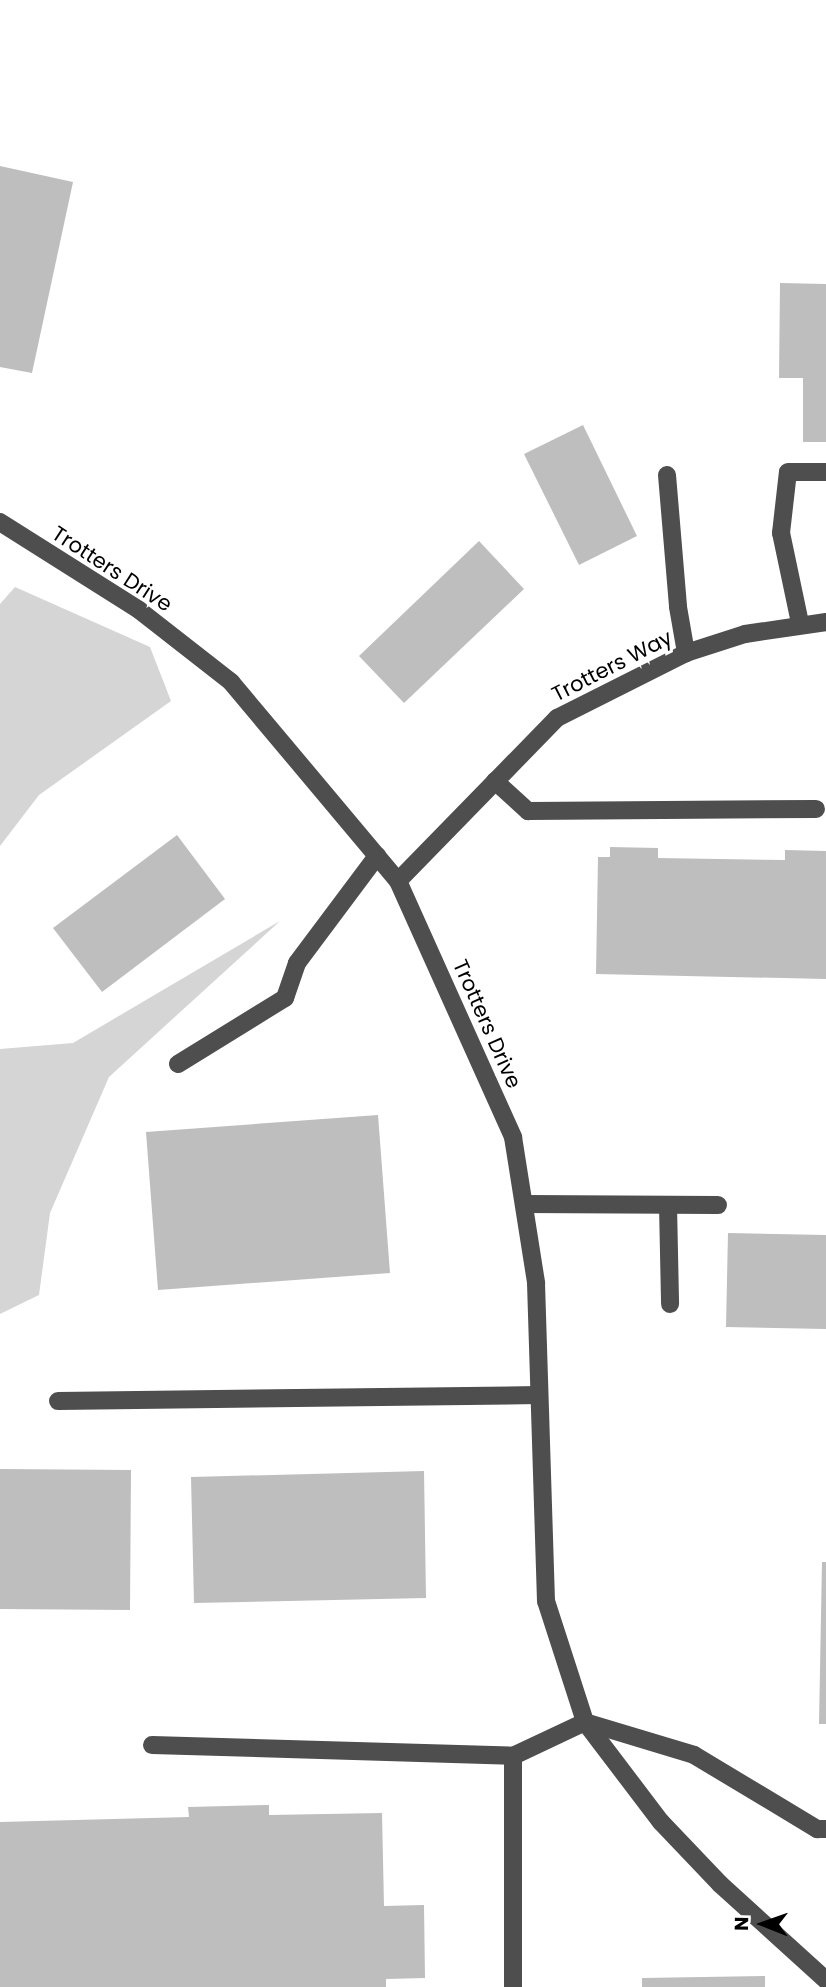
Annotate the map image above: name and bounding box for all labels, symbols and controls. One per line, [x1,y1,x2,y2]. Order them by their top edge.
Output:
street label: Trotters Drive [47,521,177,617]
street label: Trotters Way [548,625,676,707]
street label: Trotters Drive [447,956,527,1092]
north arrow [728,1889,798,1959]
text: N [728,1916,755,1931]

